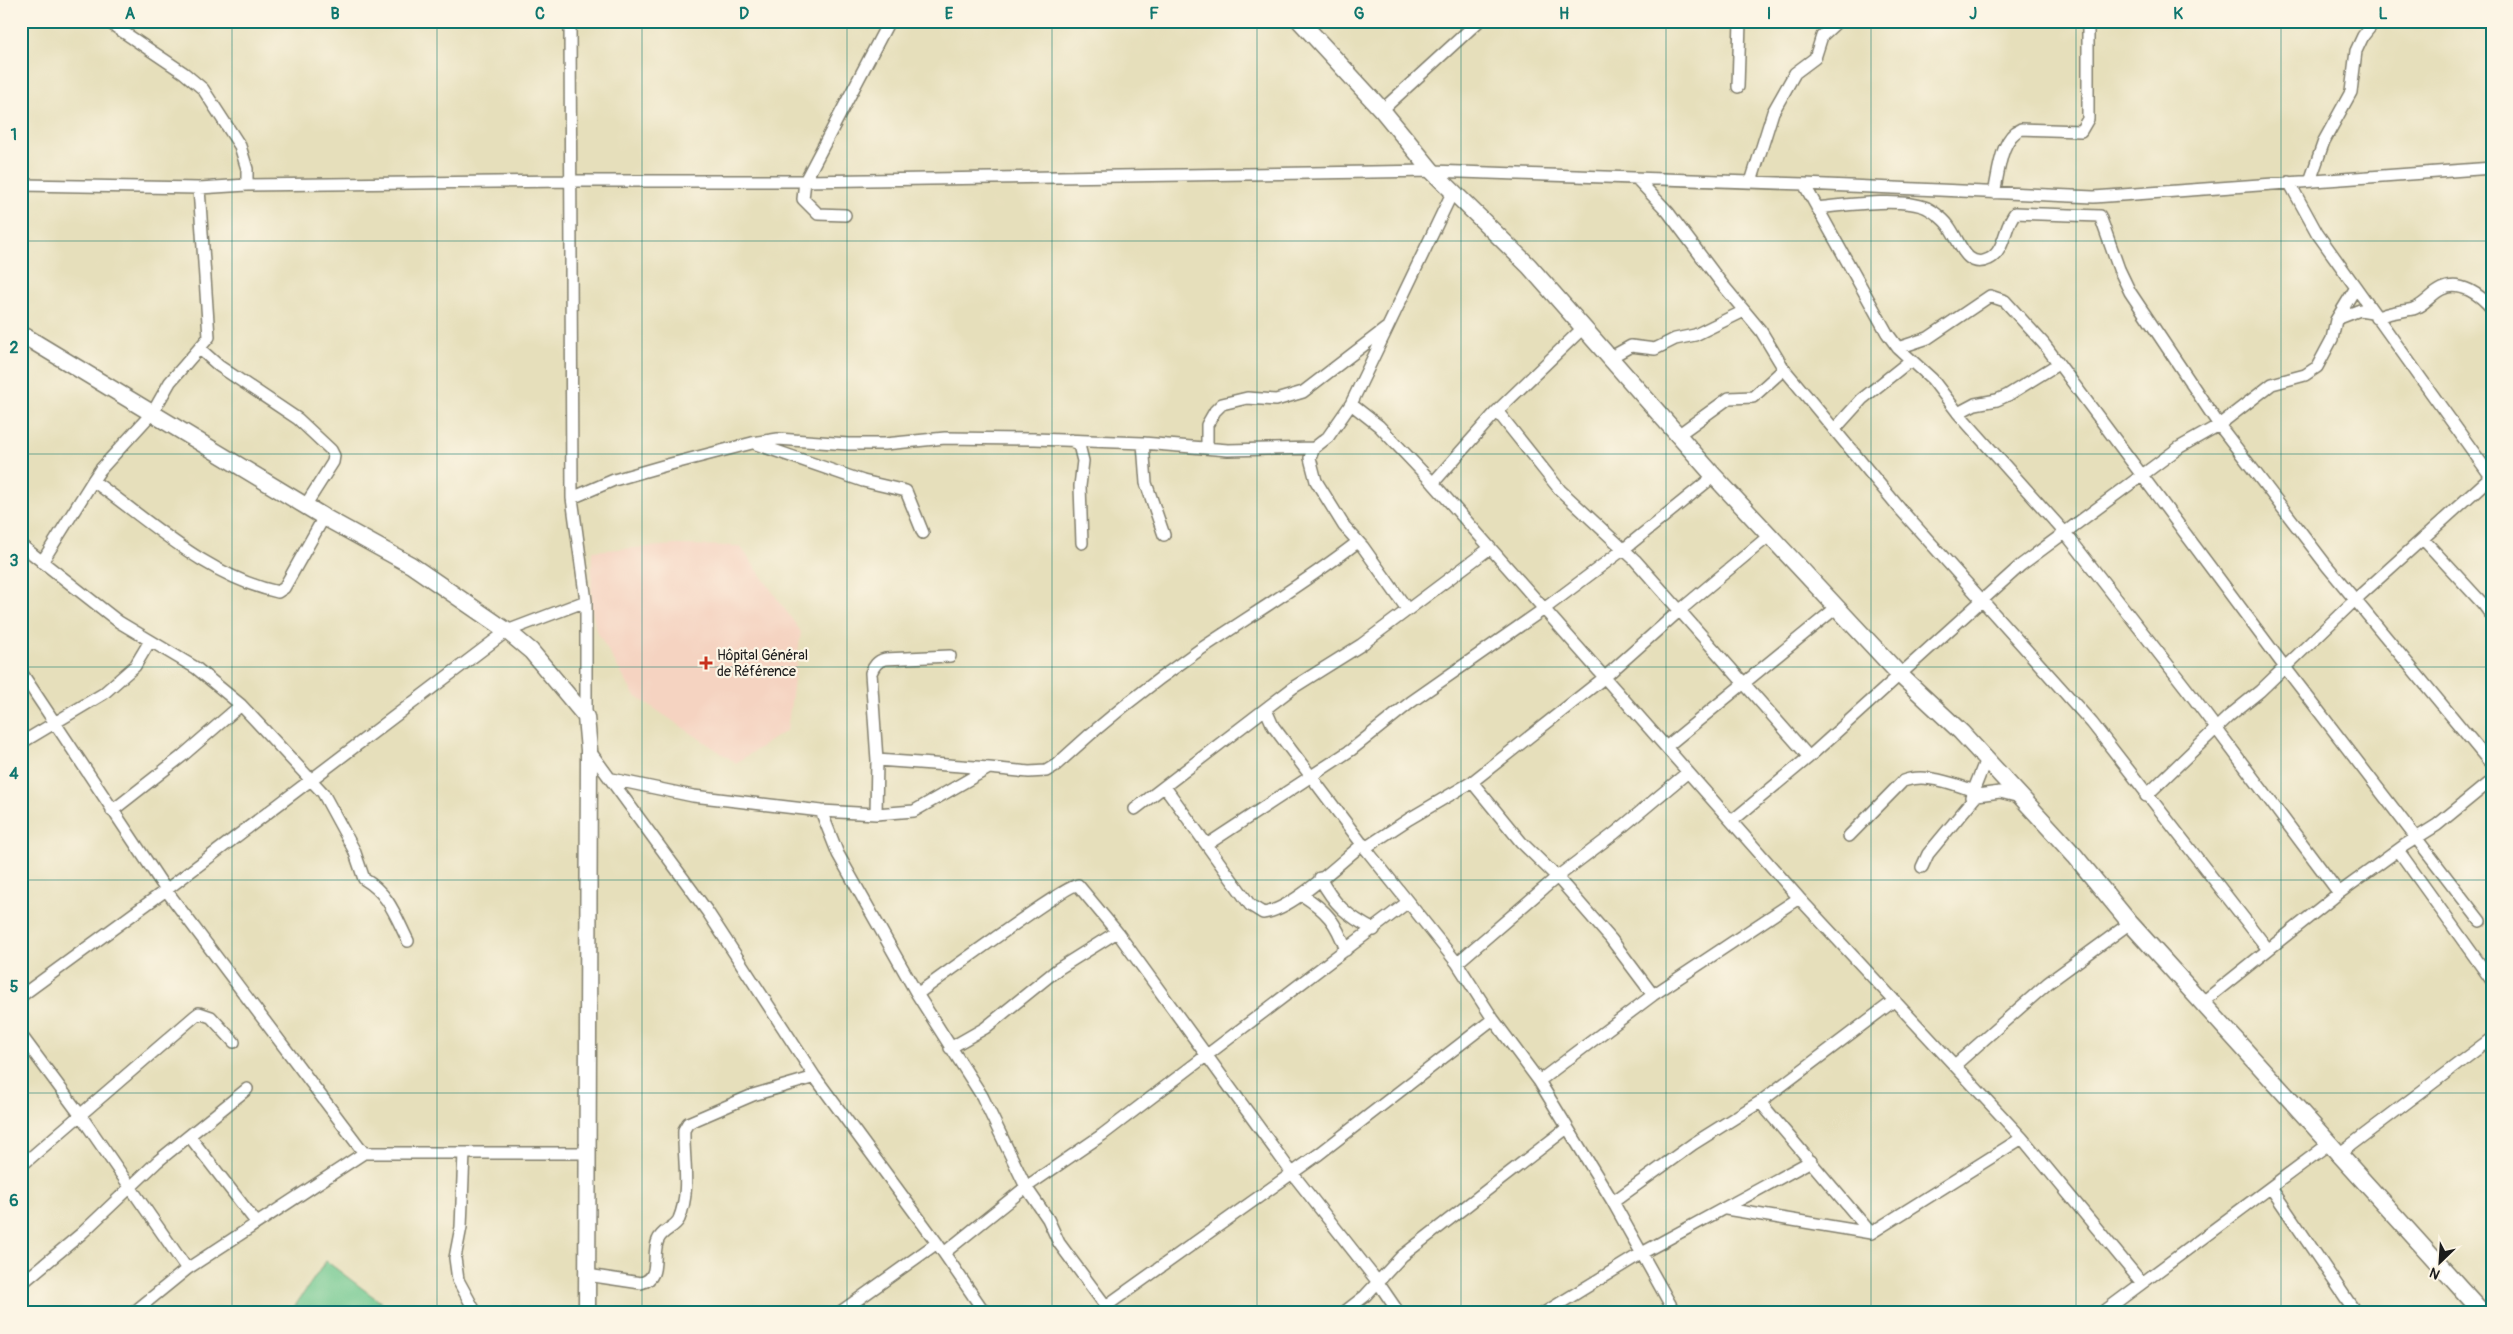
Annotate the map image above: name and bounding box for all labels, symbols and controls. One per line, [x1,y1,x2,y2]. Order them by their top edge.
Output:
text: A [125,4,136,24]
text: B [330,4,340,24]
text: C [535,4,545,24]
text: D [739,4,749,24]
text: E [945,4,954,24]
text: F [1149,4,1159,24]
text: G [1354,4,1365,24]
text: H [1559,4,1569,24]
text: I [1767,4,1771,24]
text: J [1969,4,1977,24]
text: K [2173,4,2183,24]
text: L [2378,4,2388,24]
text: 1 [11,125,17,145]
text: 2 [10,338,19,358]
text: 3 [10,551,19,571]
place label: Hôpital Général de Référence [717,647,808,680]
marker: Hôpital Général de Référence [699,656,713,670]
text: 4 [9,764,19,784]
text: 5 [10,977,19,997]
text: 6 [9,1191,19,1211]
north arrow [2416,1236,2466,1286]
text: N [2427,1264,2443,1283]

